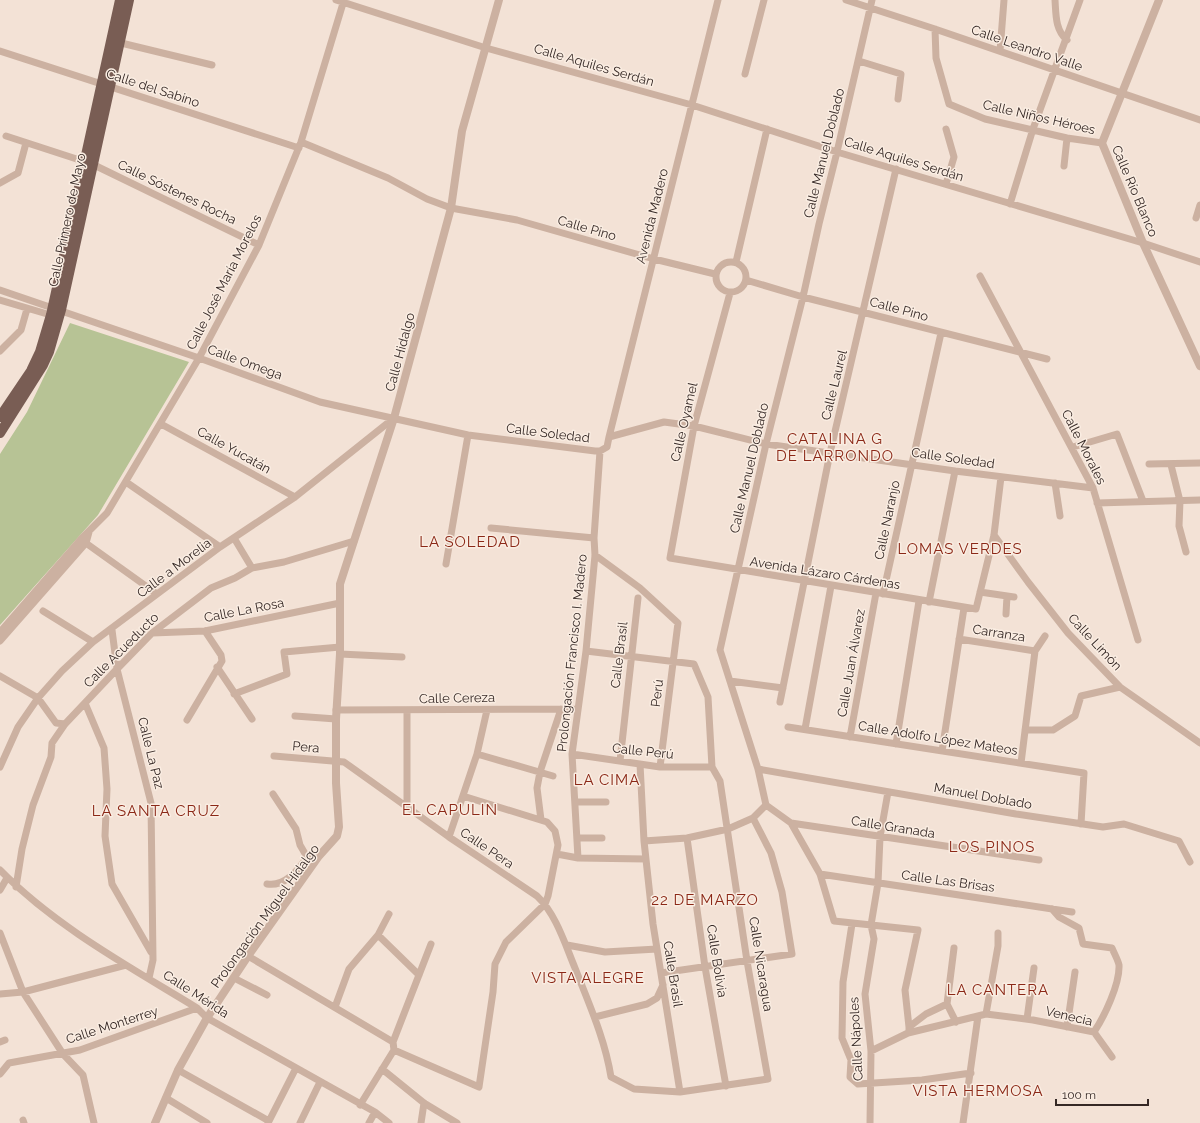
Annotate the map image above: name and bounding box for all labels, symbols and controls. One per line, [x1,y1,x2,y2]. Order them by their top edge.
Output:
street label: Calle Leandro Valle [969,22,1085,74]
street label: Calle Aquiles Serdán [532,41,656,89]
street label: Calle del Sabino [104,66,202,110]
street label: Calle Manuel Doblado [801,86,847,219]
street label: Calle Niños Héroes [981,97,1097,137]
street label: Calle Aquiles Serdán [842,134,966,184]
street label: Calle Río Blanco [1109,143,1161,239]
street label: Calle Primero de Mayo [45,152,89,288]
street label: Calle Sóstenes Rocha [115,157,239,227]
street label: Avenida Madero [633,166,671,265]
street label: Calle José María Morelos [183,212,265,352]
street label: Calle Pino [556,212,618,244]
street label: Calle Pino [868,294,930,324]
street label: Calle Hidalgo [382,311,418,393]
street label: Calle Omega [206,342,284,382]
street label: Calle Laurel [818,348,850,422]
street label: Calle Oyamel [668,380,700,463]
street label: Calle Manuel Doblado [727,401,771,535]
street label: Calle Morales [1059,407,1109,487]
street label: Calle Soledad [505,420,591,446]
street label: Calle Yucatán [194,424,274,476]
district label: CATALINA G DE LARRONDO [776,430,894,465]
street label: Calle Soledad [910,445,996,471]
street label: Calle Naranjo [871,479,903,561]
district label: LA SOLEDAD [419,533,521,551]
street label: Calle a Morelia [134,535,214,601]
district label: LOMAS VERDES [897,540,1023,558]
street label: Prolongación Francisco I. Madero [554,553,590,753]
street label: Avenida Lázaro Cárdenas [749,554,901,592]
street label: Calle La Rosa [203,595,285,625]
street label: Calle Juan Álvarez [834,608,868,718]
street label: Calle Acueducto [80,609,162,691]
street label: Calle Limón [1065,611,1125,673]
street label: Calle Brasil [607,620,631,689]
street label: Carranza [972,621,1026,645]
street label: Perú [648,678,666,708]
street label: Calle Cereza [419,690,495,706]
street label: Calle La Paz [135,716,167,790]
street label: Calle Adolfo López Mateos [857,718,1019,758]
street label: Pera [292,738,320,756]
street label: Calle Perú [611,740,675,762]
district label: LA CIMA [574,771,640,789]
street label: Manuel Doblado [933,780,1033,812]
district label: EL CAPULIN [402,801,498,819]
district label: LA SANTA CRUZ [92,802,220,820]
street label: Calle Granada [850,813,936,841]
street label: Calle Pera [457,825,517,871]
district label: LOS PINOS [949,838,1035,856]
street label: Prolongación Miguel Hidalgo [208,841,322,991]
street label: Calle Las Brisas [900,867,996,895]
district label: 22 DE MARZO [651,891,759,909]
street label: Calle Nicaragua [746,916,776,1012]
street label: Calle Bolivia [704,923,730,999]
street label: Calle Brasil [660,940,686,1009]
street label: Calle Mérida [160,967,232,1021]
district label: VISTA ALEGRE [531,969,645,987]
district label: LA CANTERA [947,981,1049,999]
street label: Calle Nápoles [846,997,866,1081]
street label: Calle Monterrey [64,1003,160,1047]
street label: Venecia [1044,1003,1094,1029]
scale bar [1056,1081,1148,1107]
district label: VISTA HERMOSA [912,1082,1044,1100]
text: 100 m [1062,1088,1096,1102]

